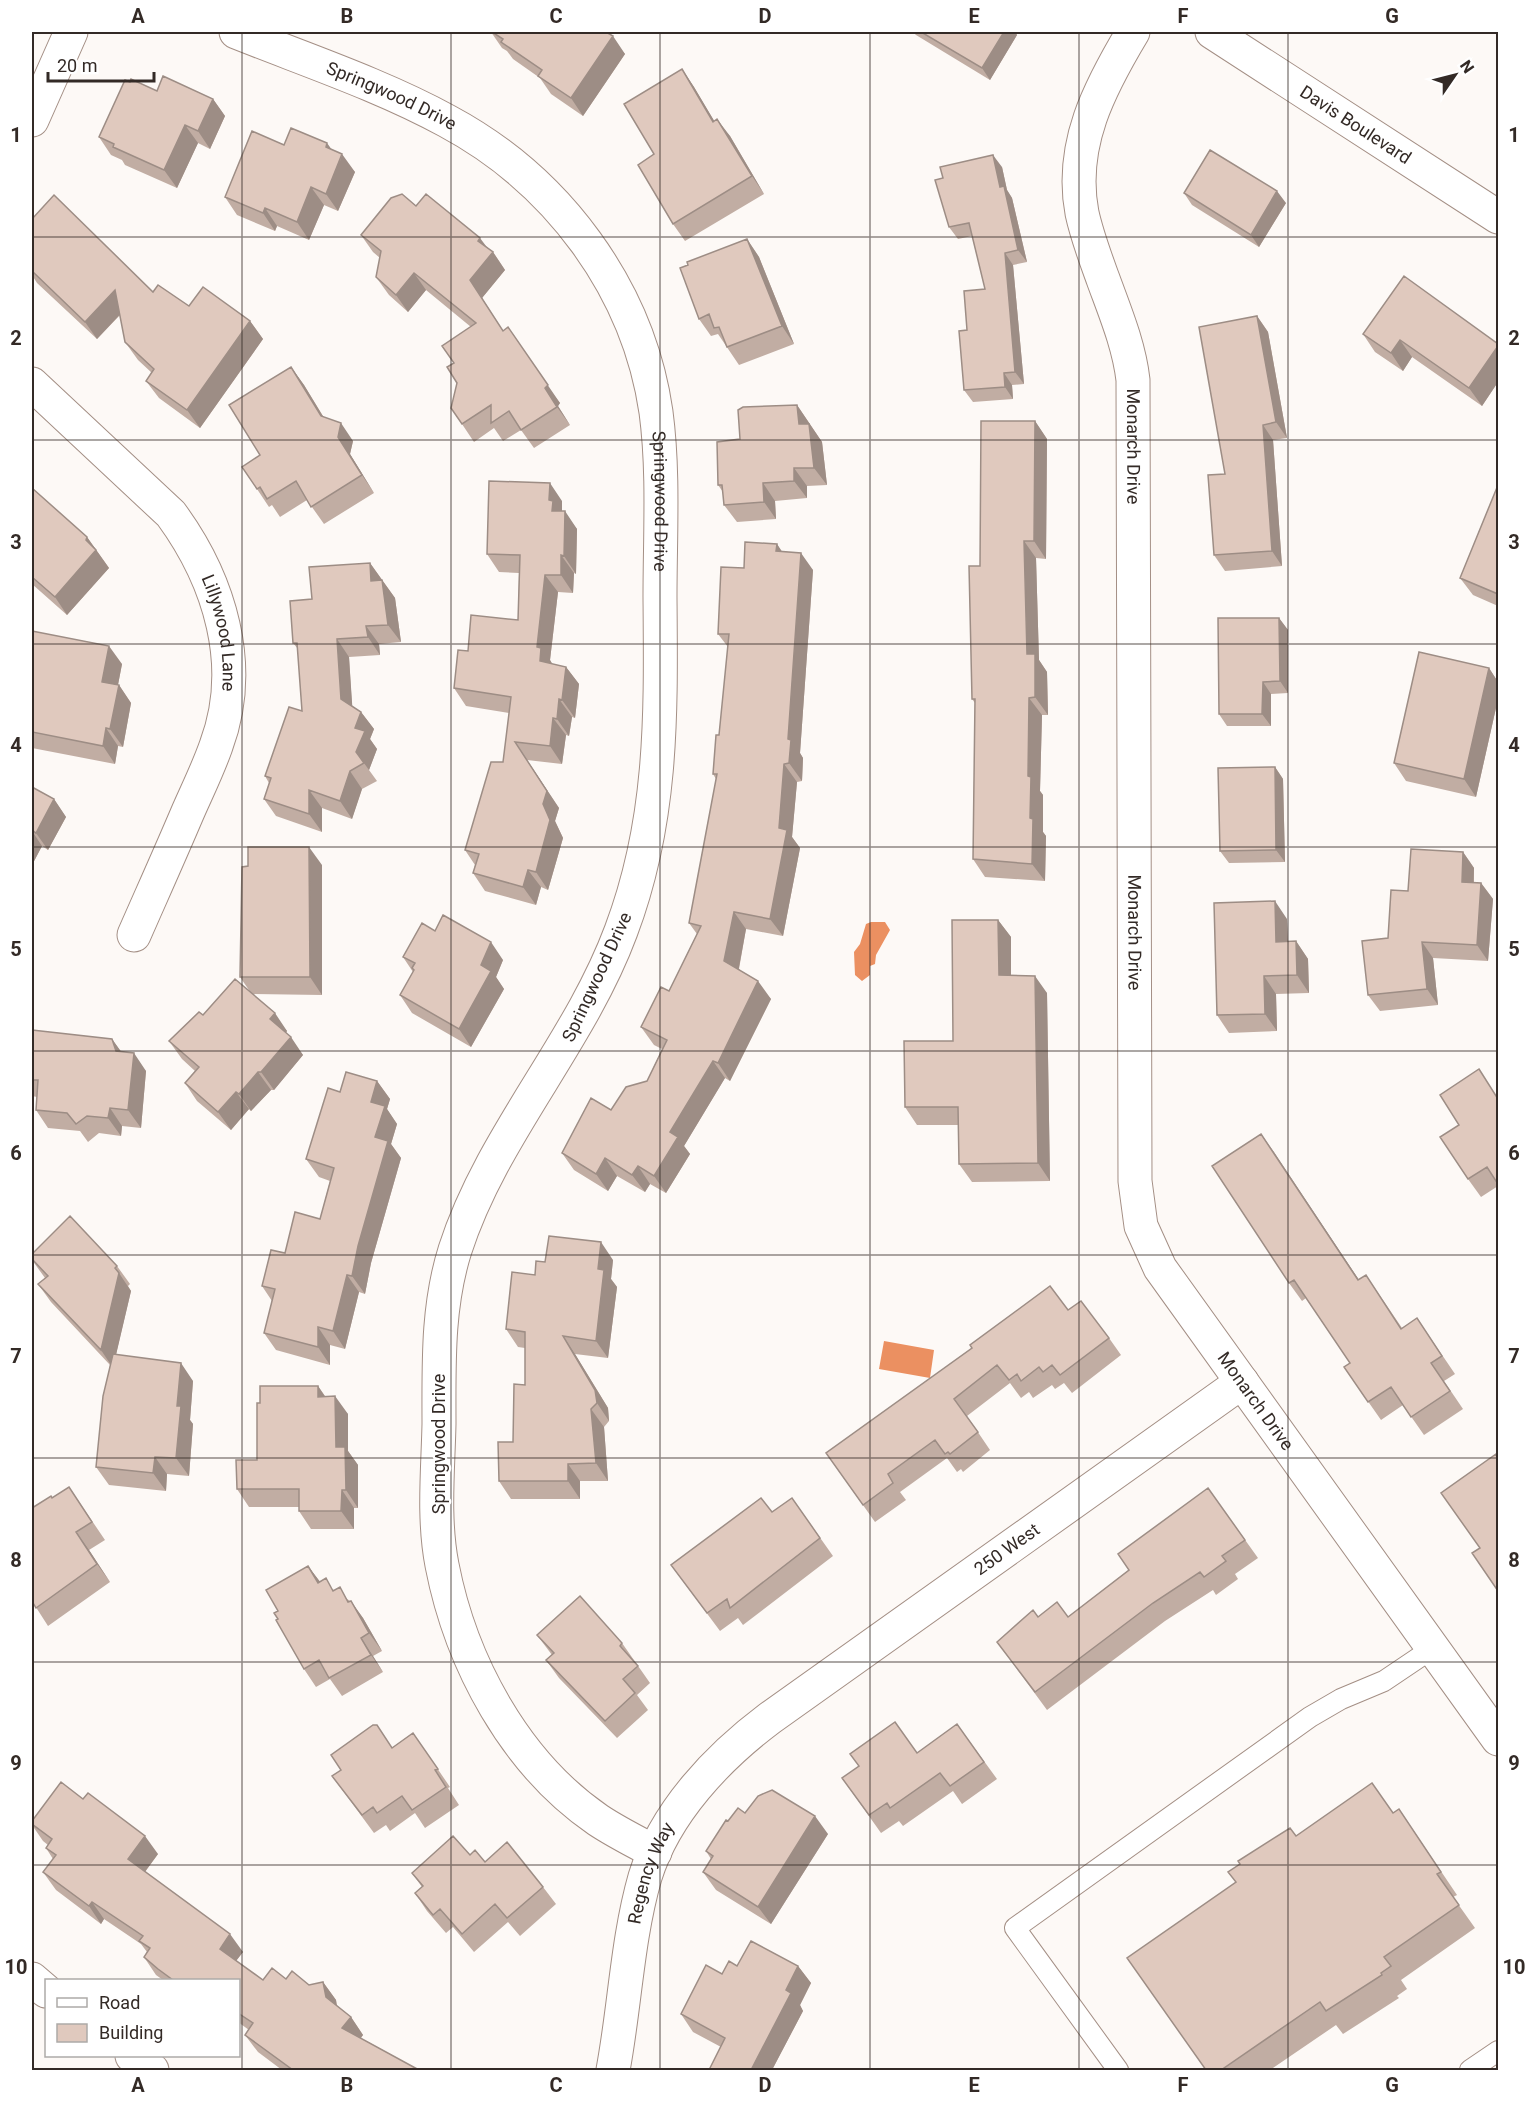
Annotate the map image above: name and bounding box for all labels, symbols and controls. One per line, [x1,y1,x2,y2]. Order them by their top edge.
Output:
text: A [131,4,145,28]
text: B [341,4,353,28]
text: C [549,4,563,28]
text: D [759,4,772,28]
text: E [968,4,980,28]
text: F [1178,4,1189,28]
text: G [1385,4,1399,28]
scale bar [48,45,154,83]
north arrow [1425,45,1485,105]
text: 20 m [57,55,97,76]
street label: Springwood Drive [323,57,460,134]
text: N [1456,57,1478,77]
street label: Davis Boulevard [1296,81,1415,168]
text: 1 [10,123,22,147]
text: 1 [1508,123,1520,147]
text: 2 [10,326,22,350]
text: 2 [1508,326,1520,350]
street label: Monarch Drive [1123,388,1144,504]
street label: Springwood Drive [648,430,672,572]
text: 3 [10,530,22,554]
text: 3 [1508,530,1520,554]
street label: Lillywood Lane [197,571,240,692]
text: 4 [10,733,22,757]
text: 4 [1508,733,1520,757]
street label: Monarch Drive [1124,874,1146,990]
street label: Springwood Drive [557,909,636,1045]
text: 5 [10,937,22,961]
text: 5 [1508,937,1520,961]
text: 6 [10,1141,22,1165]
text: 6 [1508,1141,1520,1165]
text: 7 [10,1344,22,1368]
text: 7 [1508,1344,1520,1368]
street label: Monarch Drive [1214,1348,1298,1454]
street label: Springwood Drive [428,1374,449,1514]
street label: 250 West [970,1519,1043,1579]
text: 8 [10,1548,22,1572]
text: 8 [1508,1548,1520,1572]
text: 9 [10,1751,22,1775]
text: 9 [1508,1751,1520,1775]
street label: Regency Way [623,1818,678,1926]
text: 10 [5,1955,27,1979]
text: 10 [1503,1955,1525,1979]
legend [45,1979,240,2057]
text: Road [99,1992,140,2013]
text: Building [99,2022,163,2043]
text: A [131,2073,145,2097]
text: B [341,2073,353,2097]
text: C [549,2073,563,2097]
text: D [759,2073,772,2097]
text: E [968,2073,980,2097]
text: F [1178,2073,1189,2097]
text: G [1385,2073,1399,2097]

